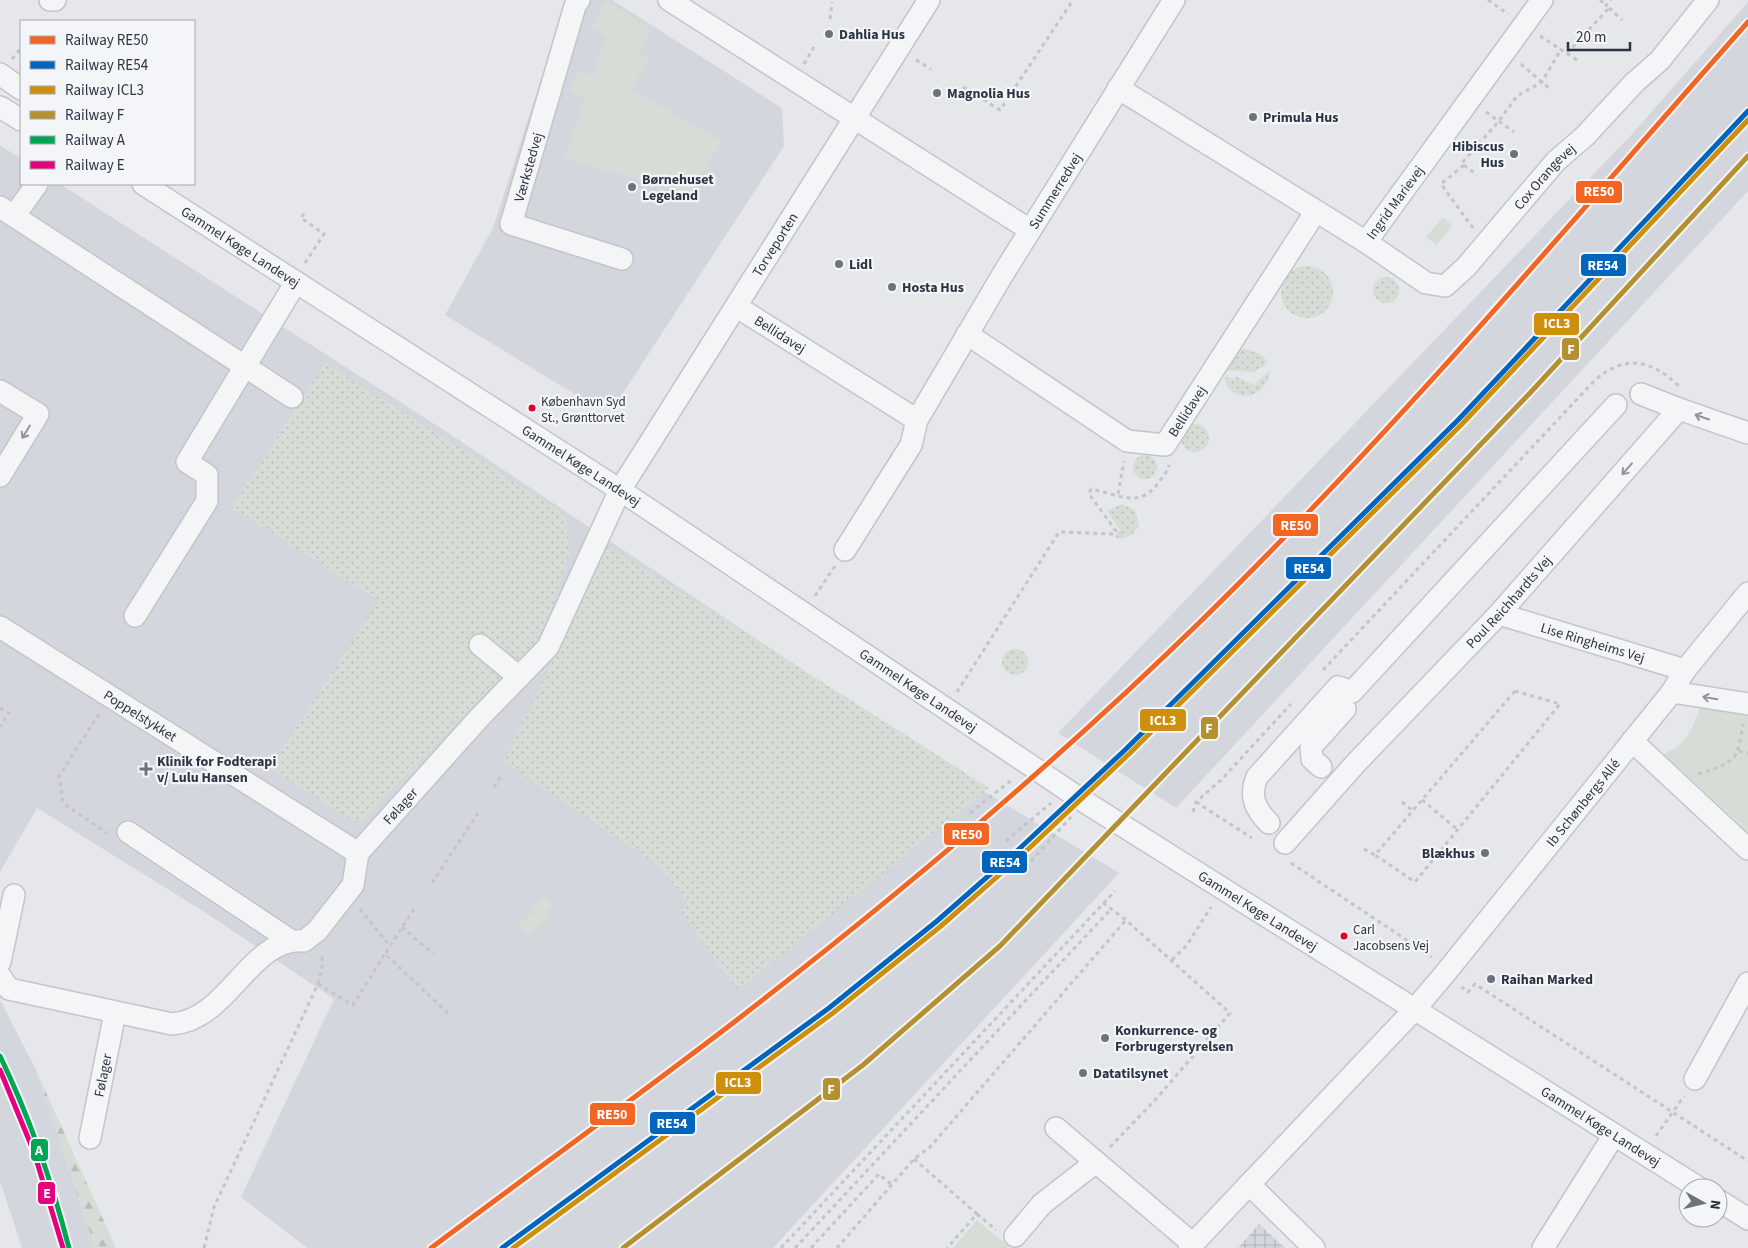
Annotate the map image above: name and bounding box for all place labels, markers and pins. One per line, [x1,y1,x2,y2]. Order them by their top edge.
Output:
place label: Dahlia Hus [839,25,905,45]
marker: Dahlia Hus [823,28,835,40]
place label: Magnolia Hus [947,84,1030,104]
marker: Magnolia Hus [931,87,943,99]
place label: Primula Hus [1263,108,1339,128]
marker: Primula Hus [1247,111,1259,123]
place label: Hibiscus Hus [1452,137,1504,173]
marker: Hibiscus Hus [1508,148,1520,160]
place label: Børnehuset Legeland [642,170,714,206]
marker: Børnehuset Legeland [626,181,638,193]
place label: Lidl [849,255,872,275]
marker: Lidl [833,258,845,270]
place label: Hosta Hus [902,278,964,298]
marker: Hosta Hus [886,281,898,293]
place label: København Syd St., Grønttorvet [541,393,626,427]
marker: København Syd St., Grønttorvet [527,403,537,413]
place label: Klinik for Fodterapi v/ Lulu Hansen [157,752,276,788]
marker: Klinik for Fodterapi v/ Lulu Hansen [139,762,153,776]
place label: Blækhus [1422,844,1475,864]
marker: Blækhus [1479,847,1491,859]
place label: Carl Jacobsens Vej [1353,921,1429,955]
marker: Carl Jacobsens Vej [1339,931,1349,941]
place label: Raihan Marked [1501,970,1593,990]
marker: Raihan Marked [1485,973,1497,985]
place label: Konkurrence- og Forbrugerstyrelsen [1115,1021,1234,1057]
marker: Konkurrence- og Forbrugerstyrelsen [1099,1032,1111,1044]
place label: Datatilsynet [1093,1064,1169,1084]
marker: Datatilsynet [1077,1067,1089,1079]

